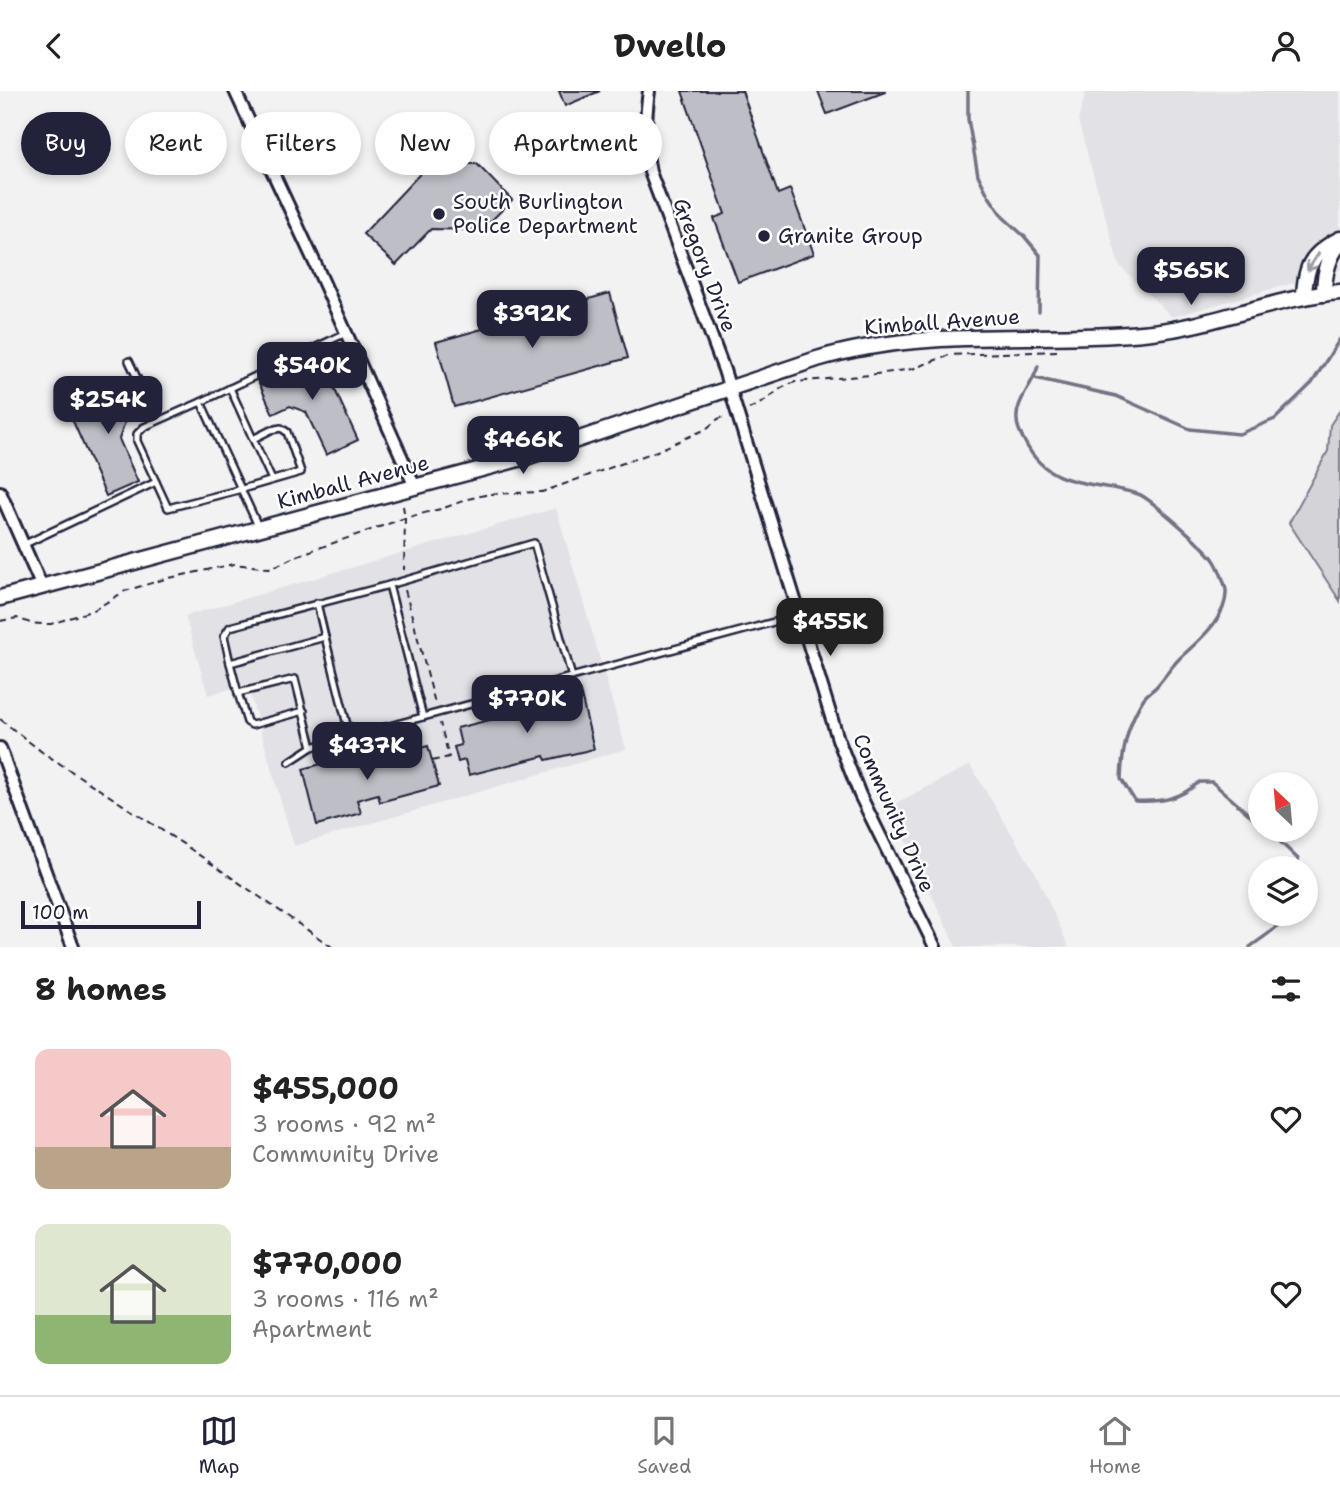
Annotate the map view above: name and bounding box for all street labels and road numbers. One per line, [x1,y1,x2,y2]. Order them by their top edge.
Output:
street label: Gregory Drive [667,194,743,336]
street label: Kimball Avenue [863,303,1021,341]
street label: Kimball Avenue [274,448,432,516]
street label: Community Drive [846,729,942,897]

